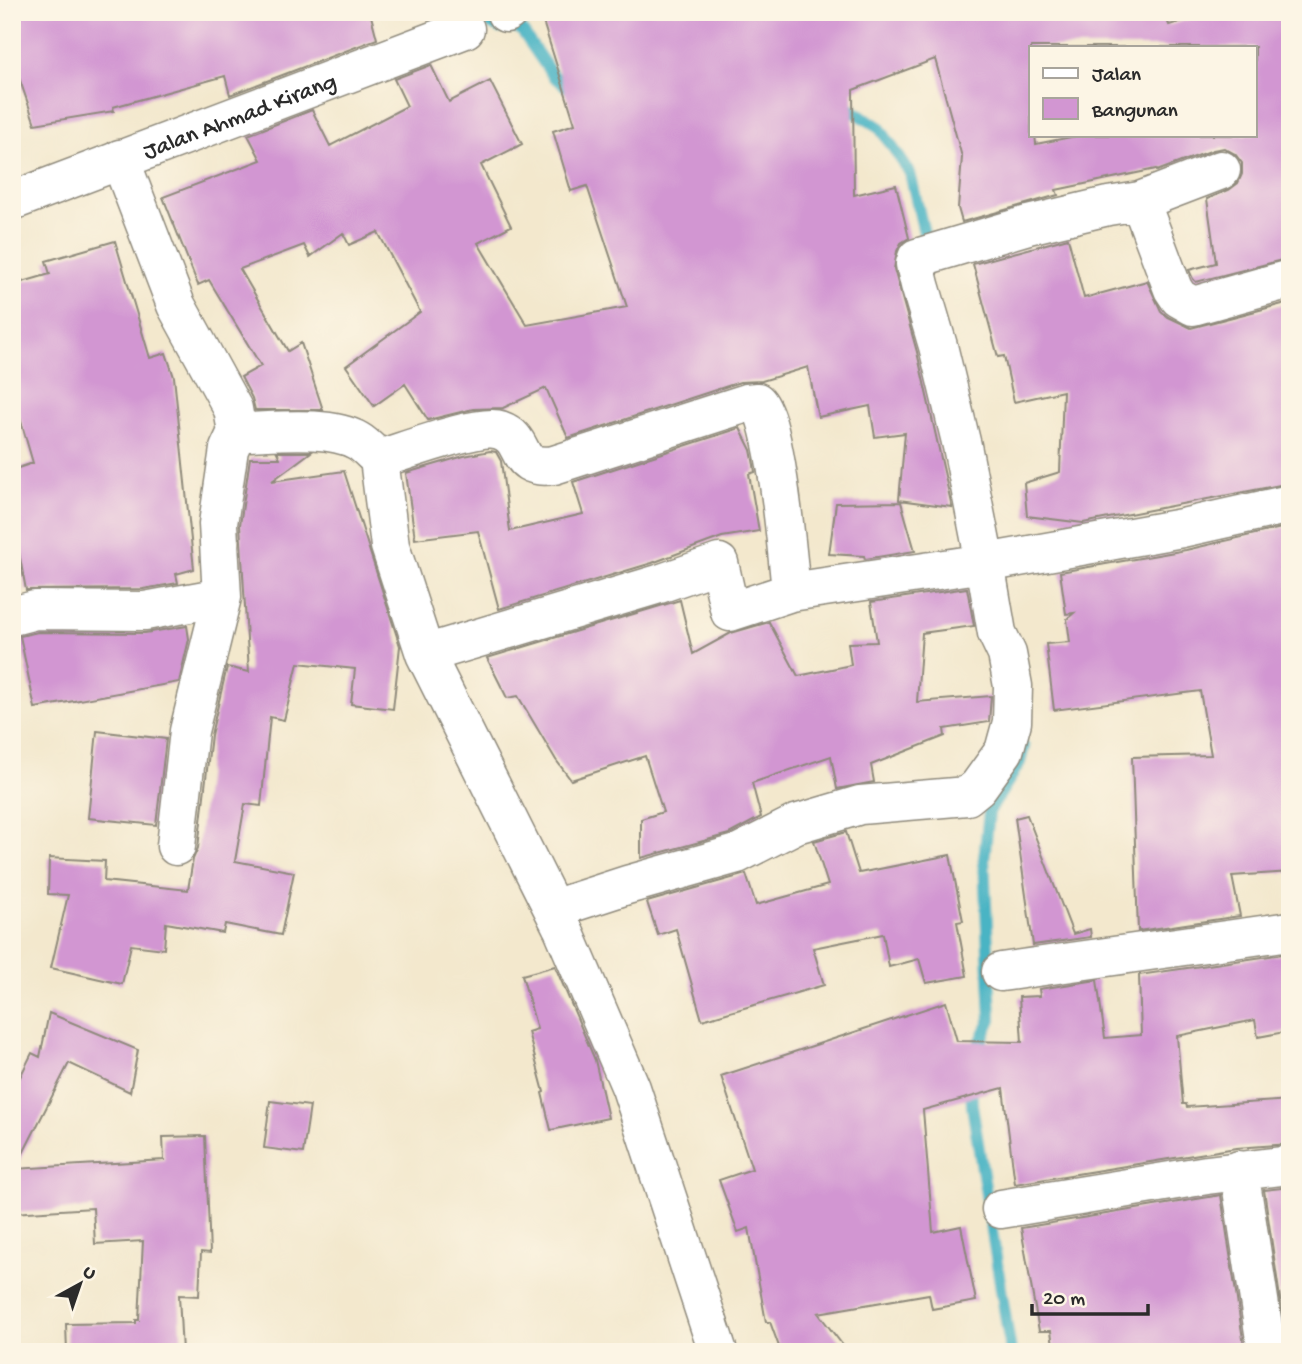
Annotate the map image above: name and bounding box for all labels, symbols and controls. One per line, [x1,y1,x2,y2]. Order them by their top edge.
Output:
legend [1029,46,1256,136]
text: Jalan [1092,64,1141,89]
street label: Jalan Ahmad Kirang [140,68,341,168]
text: Bangunan [1091,100,1178,125]
north arrow [46,1248,116,1318]
text: U [77,1261,100,1286]
scale bar [1032,1273,1148,1317]
text: 20 m [1043,1288,1085,1313]

